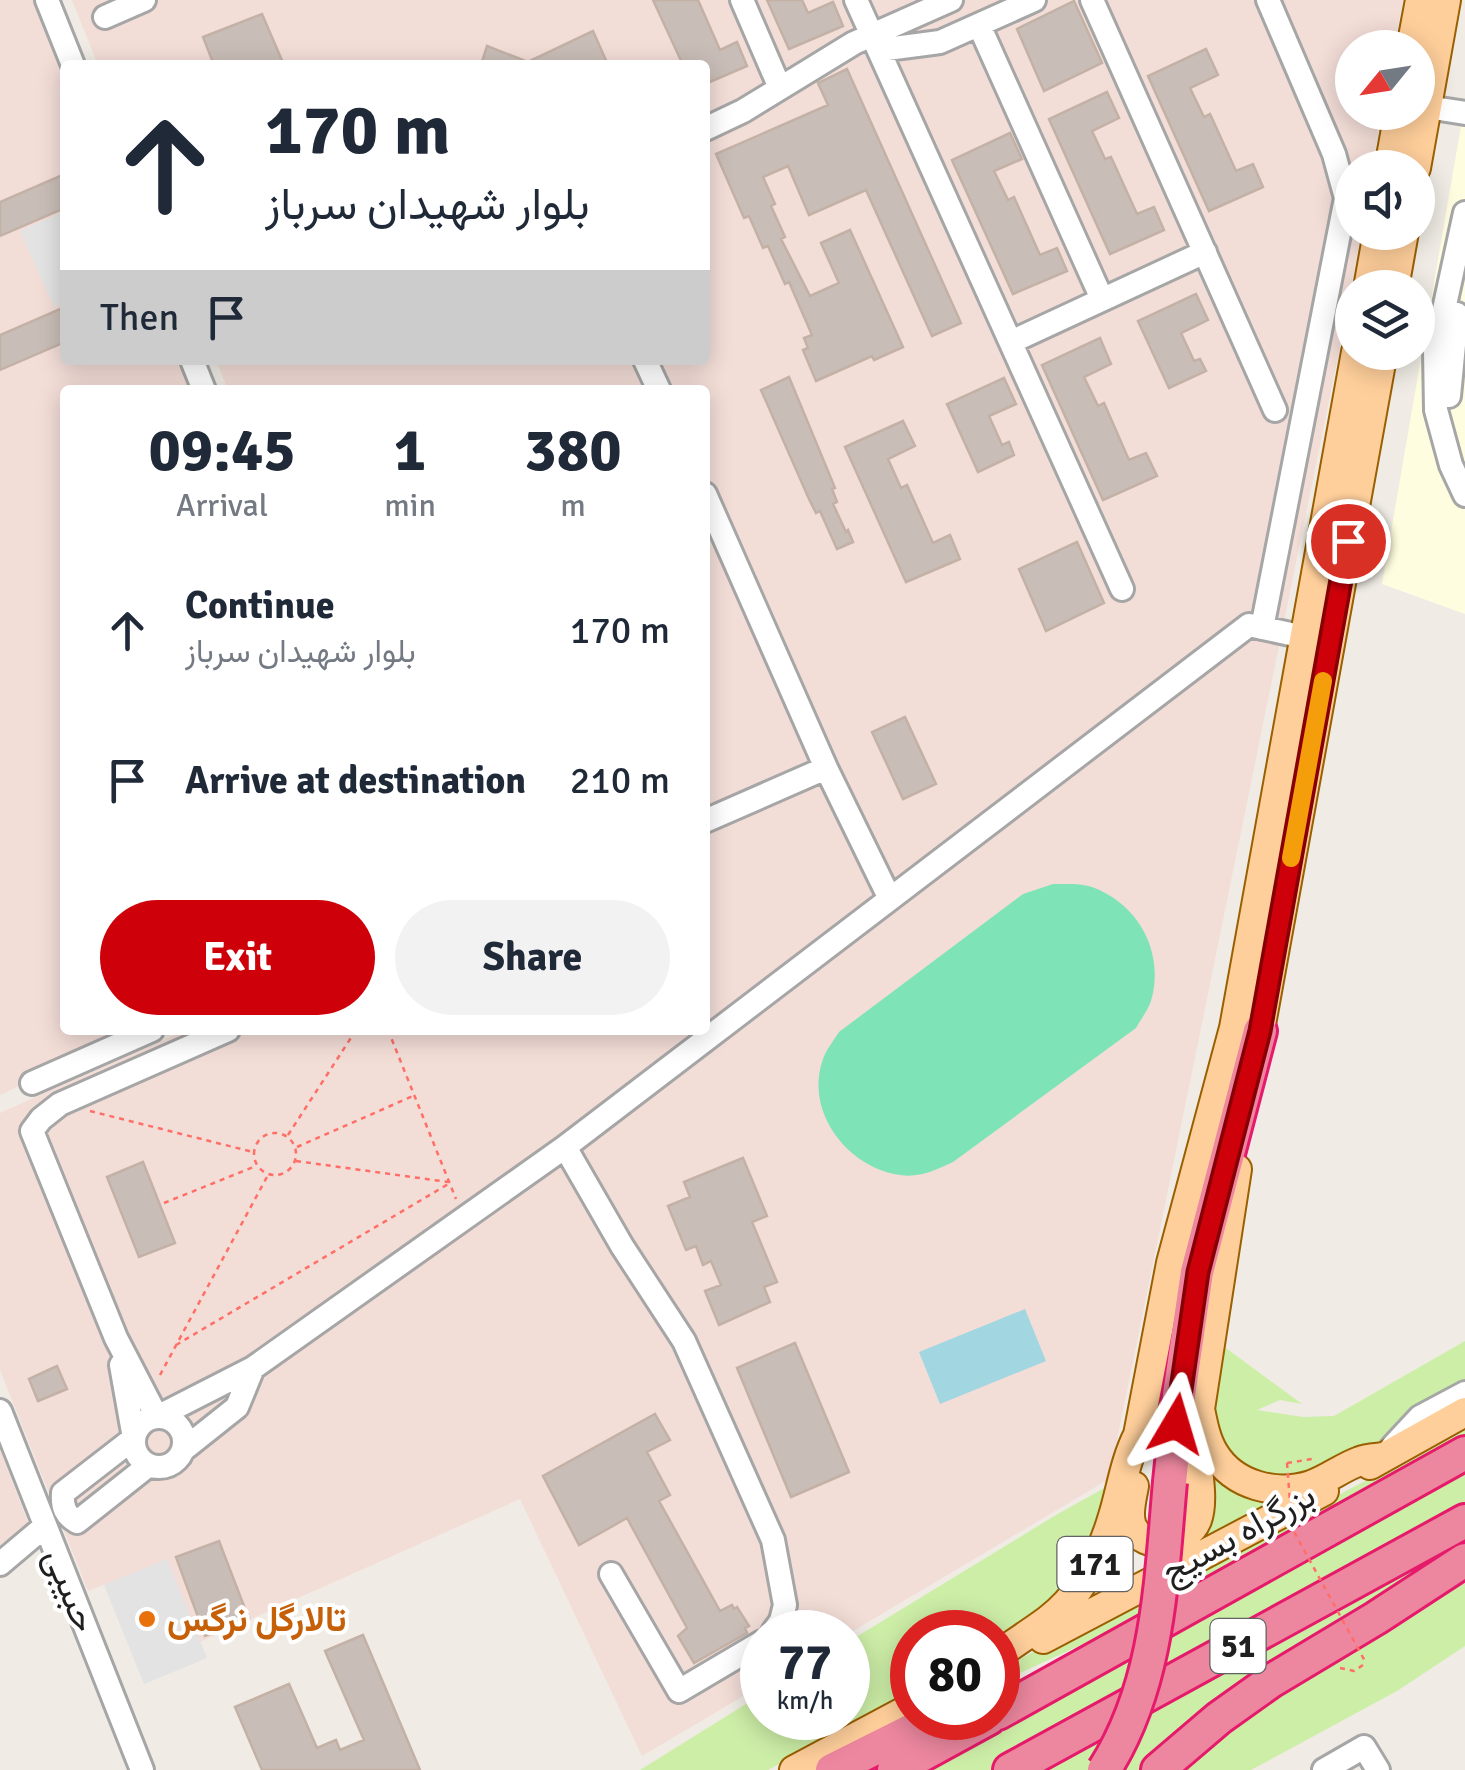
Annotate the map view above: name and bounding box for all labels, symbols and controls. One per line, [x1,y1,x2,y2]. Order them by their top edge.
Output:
north arrow [1335,30,1435,130]
map controls [1335,30,1435,370]
text: 170 m [265,87,450,173]
icon: ahead [100,100,230,230]
button: sound [1335,150,1435,250]
text: بلوار شهیدان سرباز [265,177,590,232]
button: layers [1335,270,1435,370]
icon: arrive [199,290,254,345]
text: Then [100,294,179,341]
text: 09:45 [148,414,296,488]
text: 1 [394,414,426,488]
text: 380 [524,414,622,488]
text: Arrival [176,486,268,525]
text: min [384,486,436,525]
text: m [560,486,586,525]
pin [1306,499,1391,584]
icon: arrive [1321,514,1376,569]
text: Continue [185,582,335,629]
icon: ahead [100,603,155,658]
text: 170 m [570,607,670,654]
text: بلوار شهیدان سرباز [185,632,416,671]
icon: arrive [100,753,155,808]
text: Arrive at destination [185,757,526,804]
text: 210 m [570,757,670,804]
button: Exit [100,900,375,1015]
button: Share [395,900,670,1015]
position arrow [1124,1372,1228,1476]
street label: بزرگراه بسیج [1154,1474,1324,1595]
road number: 171 [1058,1537,1132,1591]
street label: حبیبی [34,1542,107,1638]
place label: تالارگل نرگس [167,1598,347,1641]
marker: تالارگل نرگس [136,1608,158,1630]
speed limit sign: 80 [890,1610,1020,1740]
road number: 51 [1210,1619,1266,1673]
text: 77 [778,1632,832,1694]
text: km/h [777,1685,833,1716]

